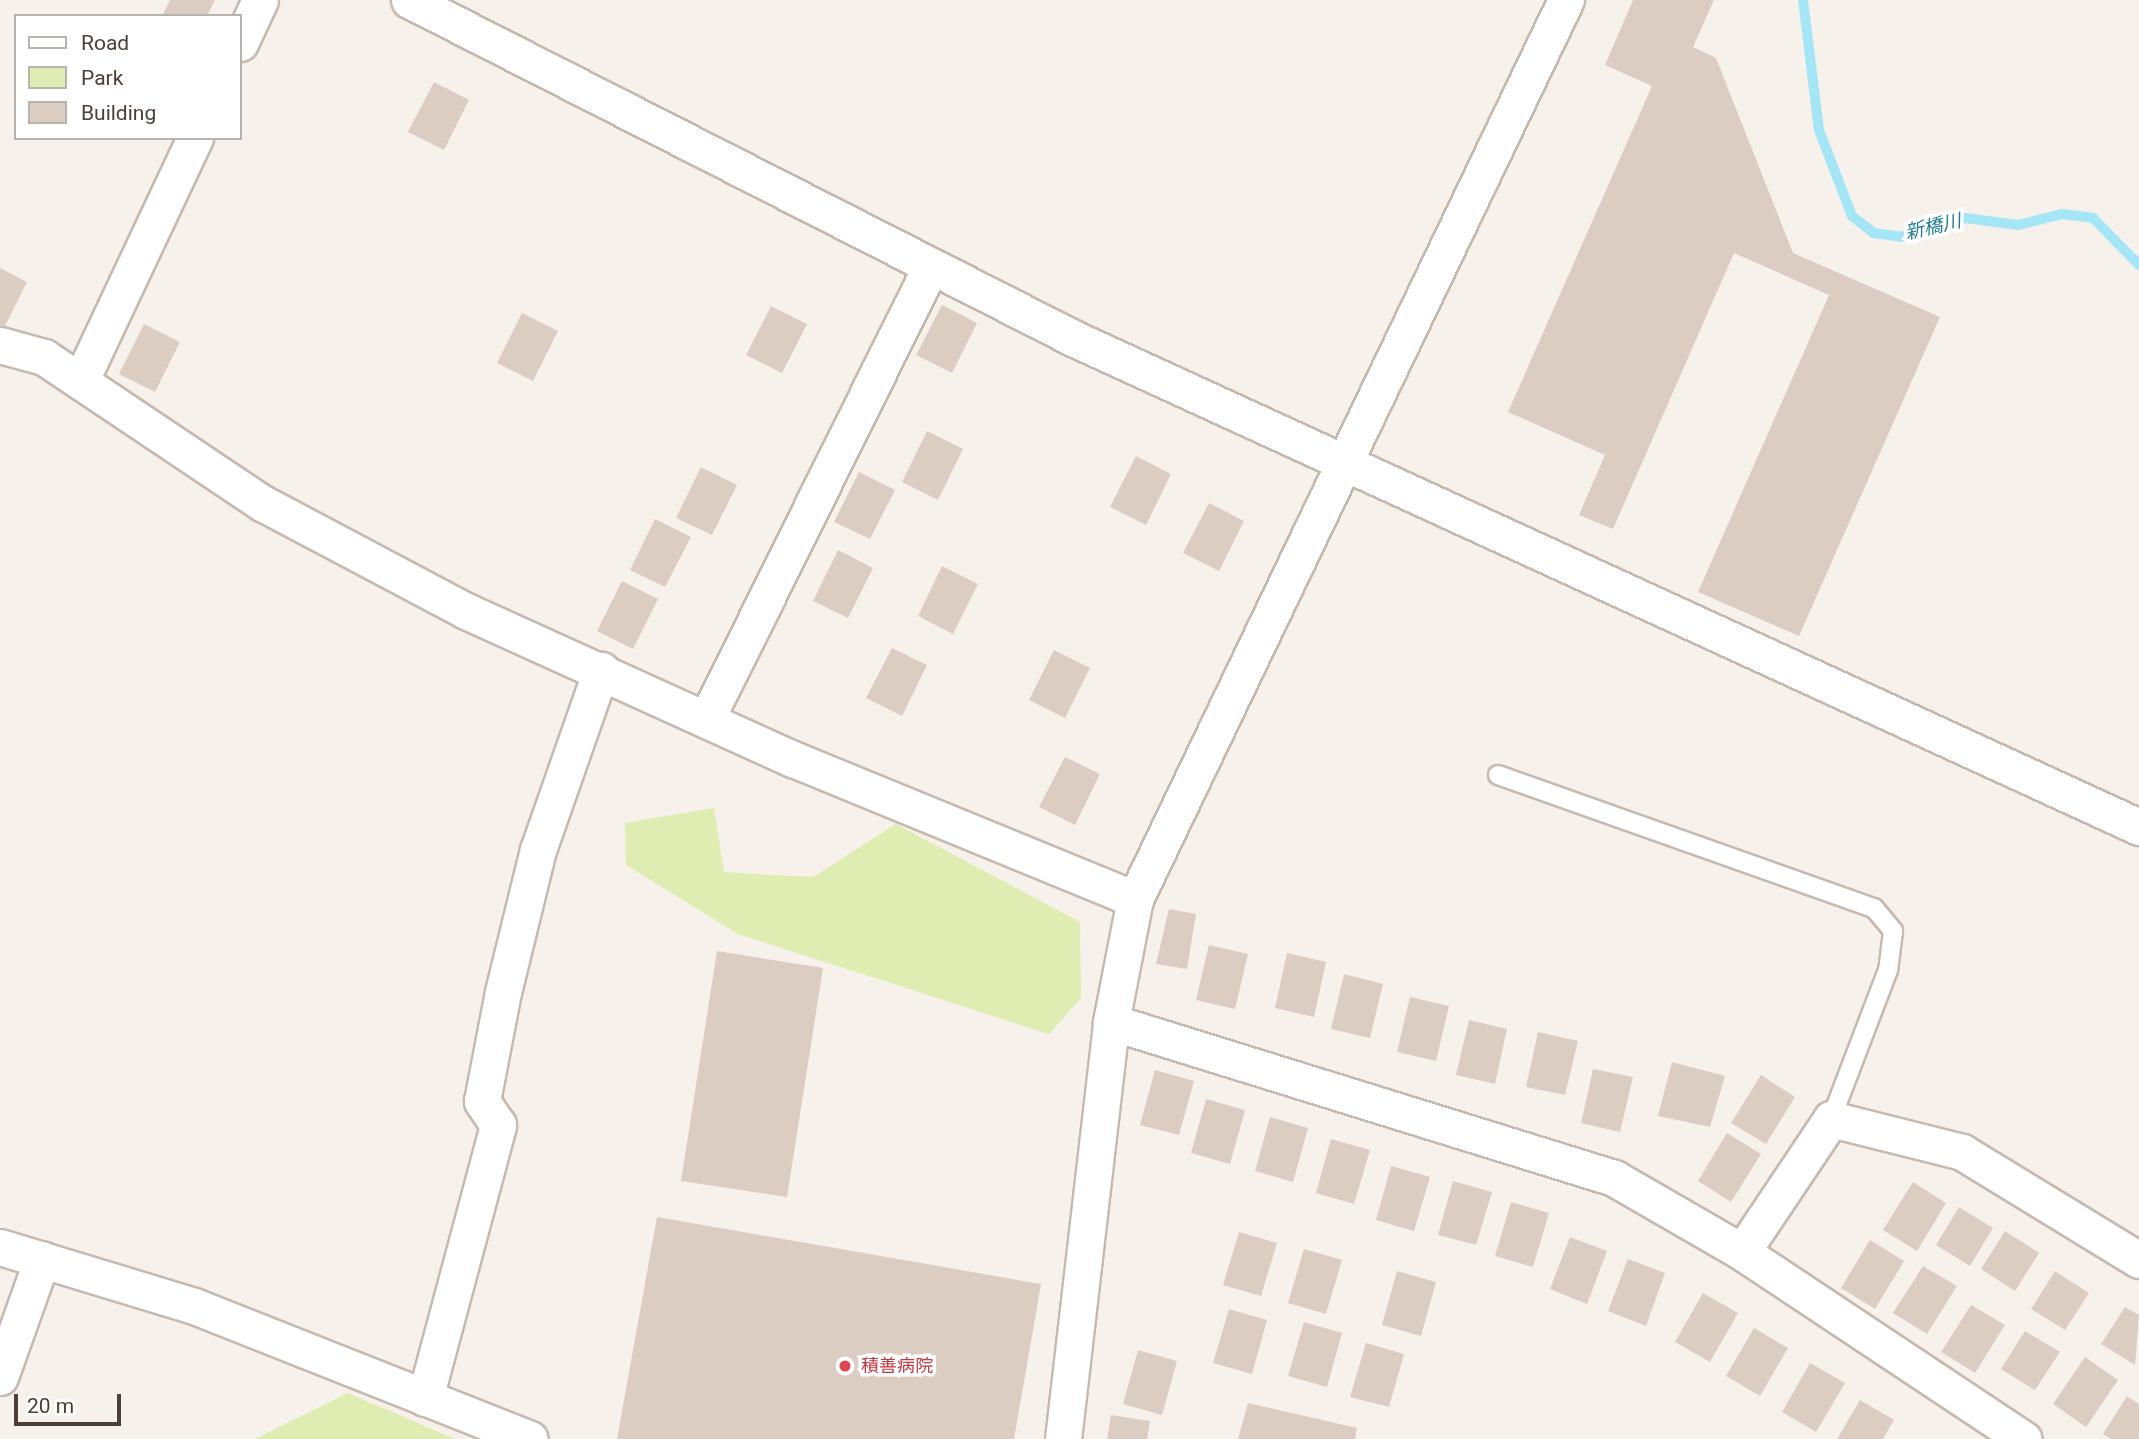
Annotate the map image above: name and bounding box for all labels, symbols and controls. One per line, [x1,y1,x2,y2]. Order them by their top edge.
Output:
legend [14,14,242,140]
text: Road [81,31,129,55]
text: Park [81,66,123,90]
text: Building [81,101,156,125]
water label: 新橋川 [1903,209,1963,245]
place label: 積善病院 [861,1355,933,1377]
marker: 積善病院 [835,1356,855,1376]
scale bar [18,1380,124,1424]
text: 20 m [27,1394,74,1418]

